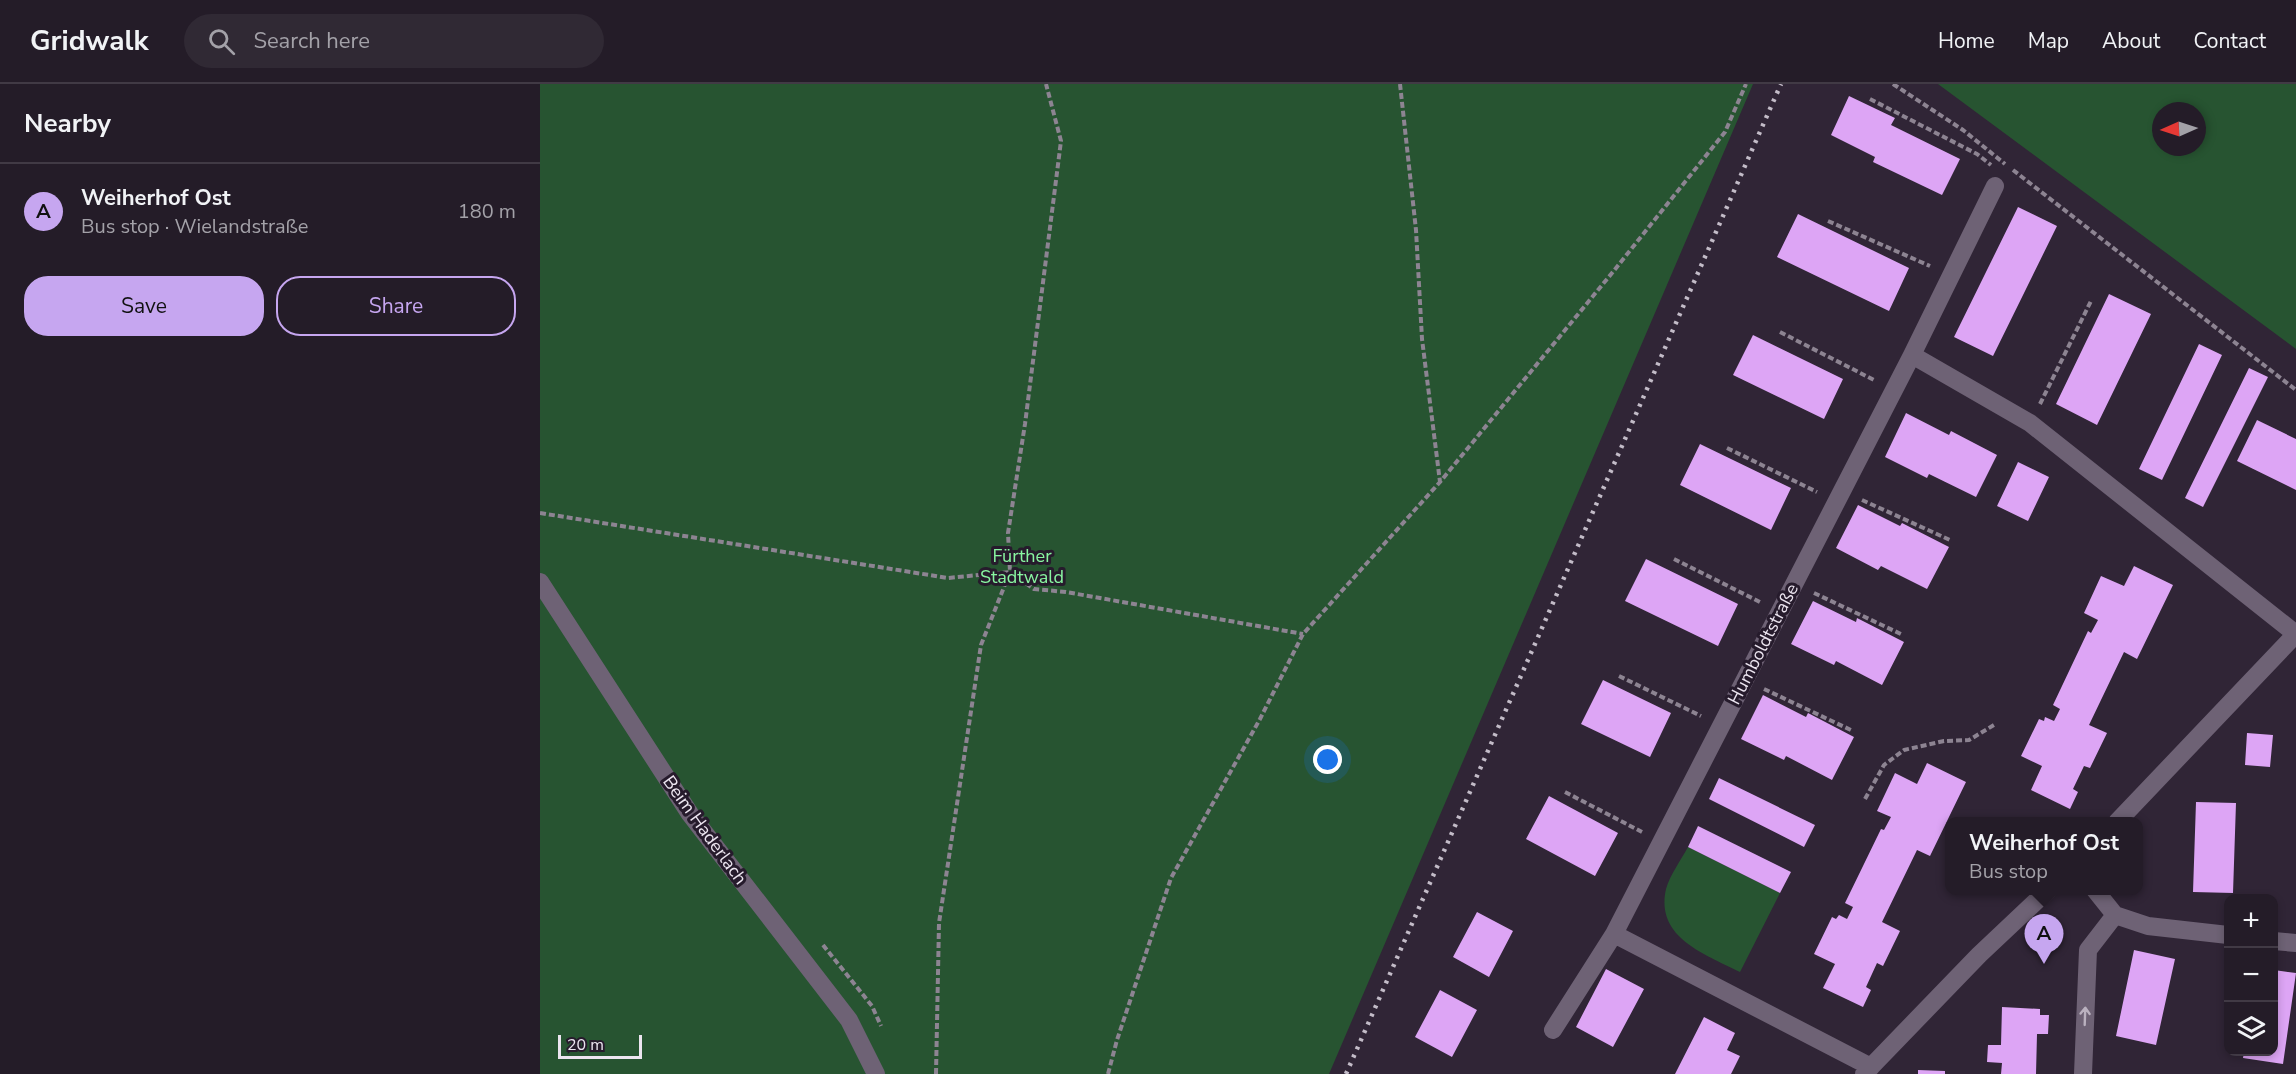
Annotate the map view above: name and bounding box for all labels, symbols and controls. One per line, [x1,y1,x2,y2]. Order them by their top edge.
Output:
search box [184,14,604,68]
text: Gridwalk [30,22,148,60]
icon: search [205,25,238,58]
text: Search here [253,26,370,56]
text: Home [1938,27,1995,55]
text: Map [2028,27,2069,55]
text: About [2102,27,2160,55]
text: Contact [2193,27,2266,55]
north arrow [2152,102,2206,156]
text: Nearby [24,106,111,141]
text: Weiherhof Ost [81,183,231,213]
text: A [36,198,51,225]
text: 180 m [458,198,516,225]
text: Bus stop · Wielandstraße [81,213,309,240]
button: Save [24,276,264,336]
button: Share [276,276,516,336]
park label: Fürther Stadtwald [980,544,1064,589]
street label: Humboldtstraße [1722,579,1804,709]
your location [1313,745,1342,774]
street label: Beim Haderlach [657,771,753,889]
popup [1945,817,2143,895]
text: Weiherhof Ost [1969,828,2119,858]
text: Bus stop [1969,858,2048,885]
map controls [2224,894,2278,1056]
button: + [2224,894,2278,948]
pin: A [2024,914,2064,964]
button: − [2224,948,2278,1002]
button: layers [2224,1002,2278,1056]
one-way arrow [2079,1006,2091,1026]
scale bar [558,1032,642,1060]
text: 20 m [567,1034,604,1056]

